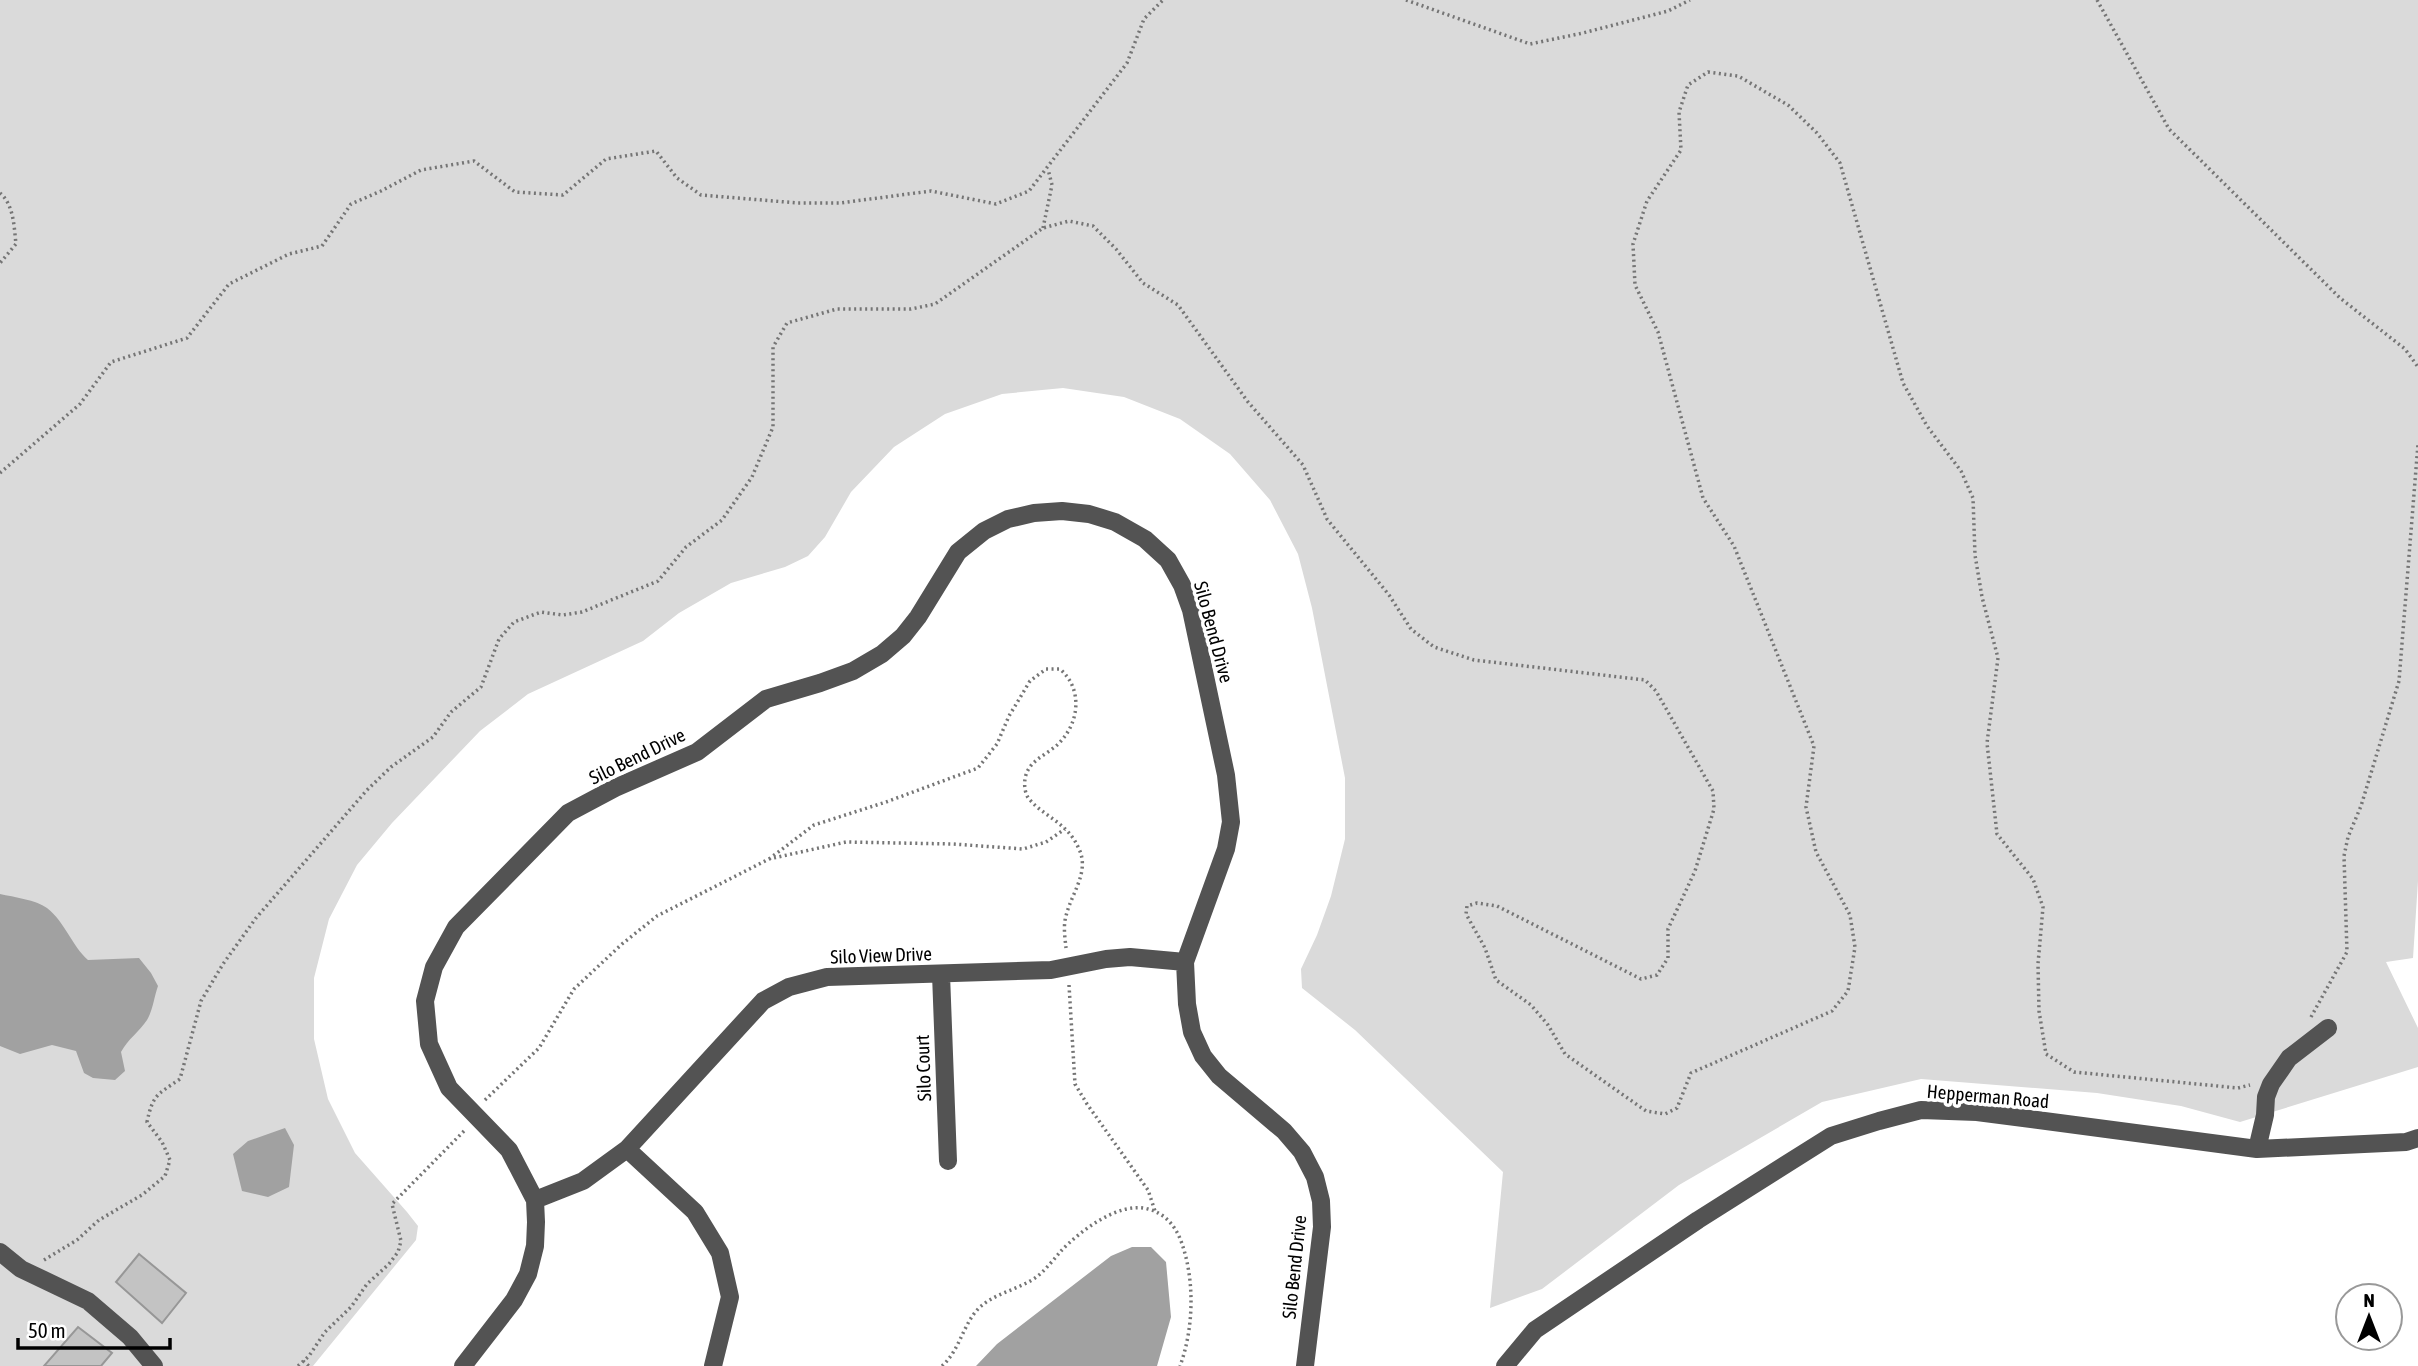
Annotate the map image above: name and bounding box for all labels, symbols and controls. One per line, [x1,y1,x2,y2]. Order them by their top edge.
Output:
street label: Silo Bend Drive [1190,579,1238,685]
street label: Silo Bend Drive [585,723,689,789]
street label: Silo View Drive [830,942,932,968]
street label: Silo Court [911,1034,935,1102]
street label: Hepperman Road [1926,1080,2050,1112]
street label: Silo Bend Drive [1278,1214,1310,1320]
north arrow [2334,1282,2404,1352]
text: N [2363,1289,2375,1311]
scale bar [18,1306,170,1350]
text: 50 m [28,1318,66,1342]

